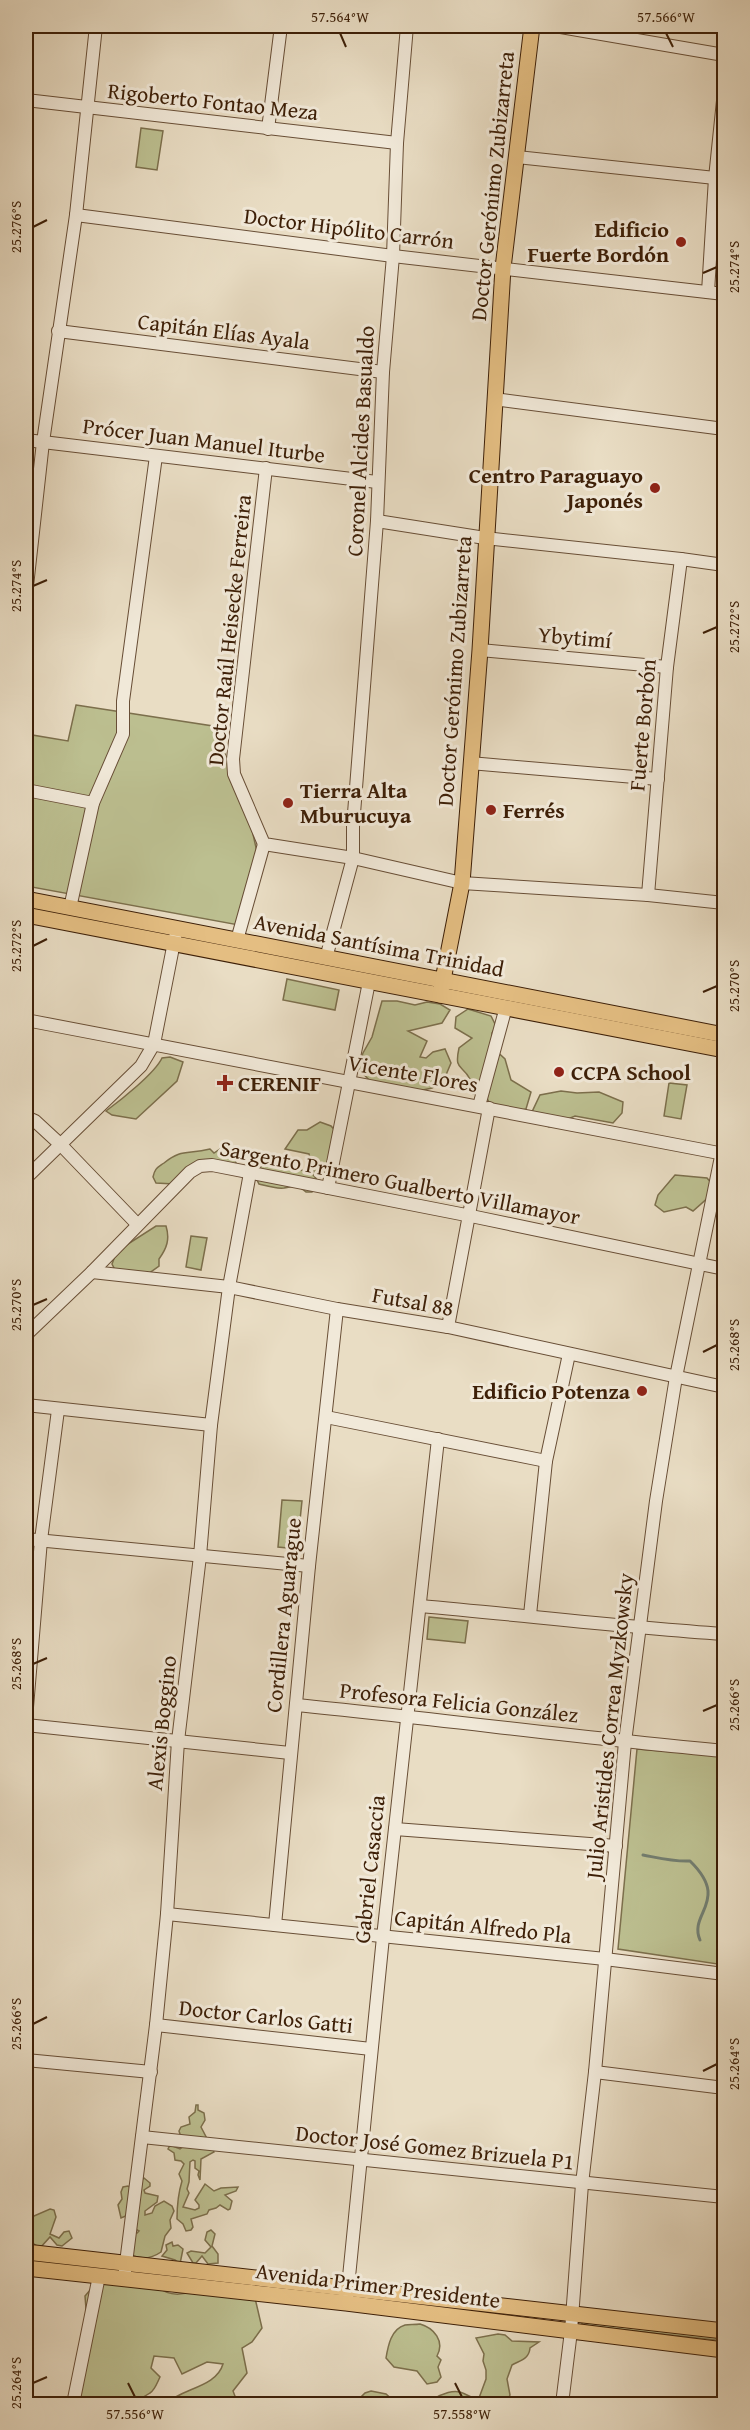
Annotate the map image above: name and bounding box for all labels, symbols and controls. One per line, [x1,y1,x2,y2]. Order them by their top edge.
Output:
text: 57.564°W [311,6,369,27]
text: 57.566°W [637,6,695,27]
street label: Doctor Gerónimo Zubizarreta [462,49,522,322]
street label: Rigoberto Fontao Meza [106,74,321,128]
street label: Doctor Hipólito Carrón [242,199,456,257]
text: 25.276°S [5,201,26,253]
place label: Edificio Fuerte Bordón [528,213,669,270]
marker: Edificio Fuerte Bordón [674,235,688,249]
text: 25.274°S [723,241,744,293]
street label: Capitán Elías Ayala [136,305,312,358]
street label: Coronel Alcides Basualdo [338,325,382,557]
street label: Prócer Juan Manuel Iturbe [81,409,327,471]
place label: Centro Paraguayo Japonés [469,459,643,516]
marker: Centro Paraguayo Japonés [648,481,662,495]
street label: Doctor Raúl Heisecke Ferreira [199,492,259,767]
street label: Doctor Gerónimo Zubizarreta [429,534,479,807]
text: 25.274°S [5,560,26,612]
text: 25.272°S [723,601,744,653]
street label: Ybytimí [537,618,614,656]
street label: Fuerte Borbón [620,657,664,792]
place label: Tierra Alta Mburucuya [300,774,412,831]
place label: Ferrés [503,794,565,826]
marker: Tierra Alta Mburucuya [281,796,295,810]
marker: Ferrés [484,803,498,817]
street label: Avenida Santísima Trinidad [251,905,507,985]
text: 25.272°S [5,920,26,972]
text: 25.270°S [723,960,744,1012]
street label: Vicente Flores [345,1046,481,1100]
place label: CCPA School [571,1056,691,1088]
marker: CCPA School [552,1065,566,1079]
place label: CERENIF [238,1067,321,1099]
marker: CERENIF [216,1074,234,1092]
street label: Sargento Primero Gualberto Villamayor [217,1131,583,1233]
street label: Futsal 88 [370,1278,456,1324]
text: 25.270°S [5,1279,26,1331]
text: 25.268°S [723,1319,744,1371]
place label: Edificio Potenza [472,1375,631,1407]
marker: Edificio Potenza [635,1384,649,1398]
street label: Cordillera Aguarague [257,1516,309,1714]
street label: Julio Aristides Correa Myzkowsky [577,1571,641,1884]
text: 25.268°S [5,1638,26,1690]
street label: Alexis Boggino [138,1654,184,1792]
street label: Profesora Felicia González [338,1674,580,1730]
text: 25.266°S [723,1679,744,1731]
street label: Gabriel Casaccia [345,1793,393,1945]
street label: Capitán Alfredo Pla [393,1901,574,1951]
street label: Doctor Carlos Gatti [177,1991,355,2041]
text: 25.266°S [5,1998,26,2050]
text: 25.264°S [723,2038,744,2090]
street label: Doctor José Gomez Brizuela P1 [294,2116,576,2178]
street label: Avenida Primer Presidente [254,2254,502,2316]
text: 25.264°S [5,2357,26,2409]
text: 57.556°W [106,2403,164,2424]
text: 57.558°W [433,2403,491,2424]

